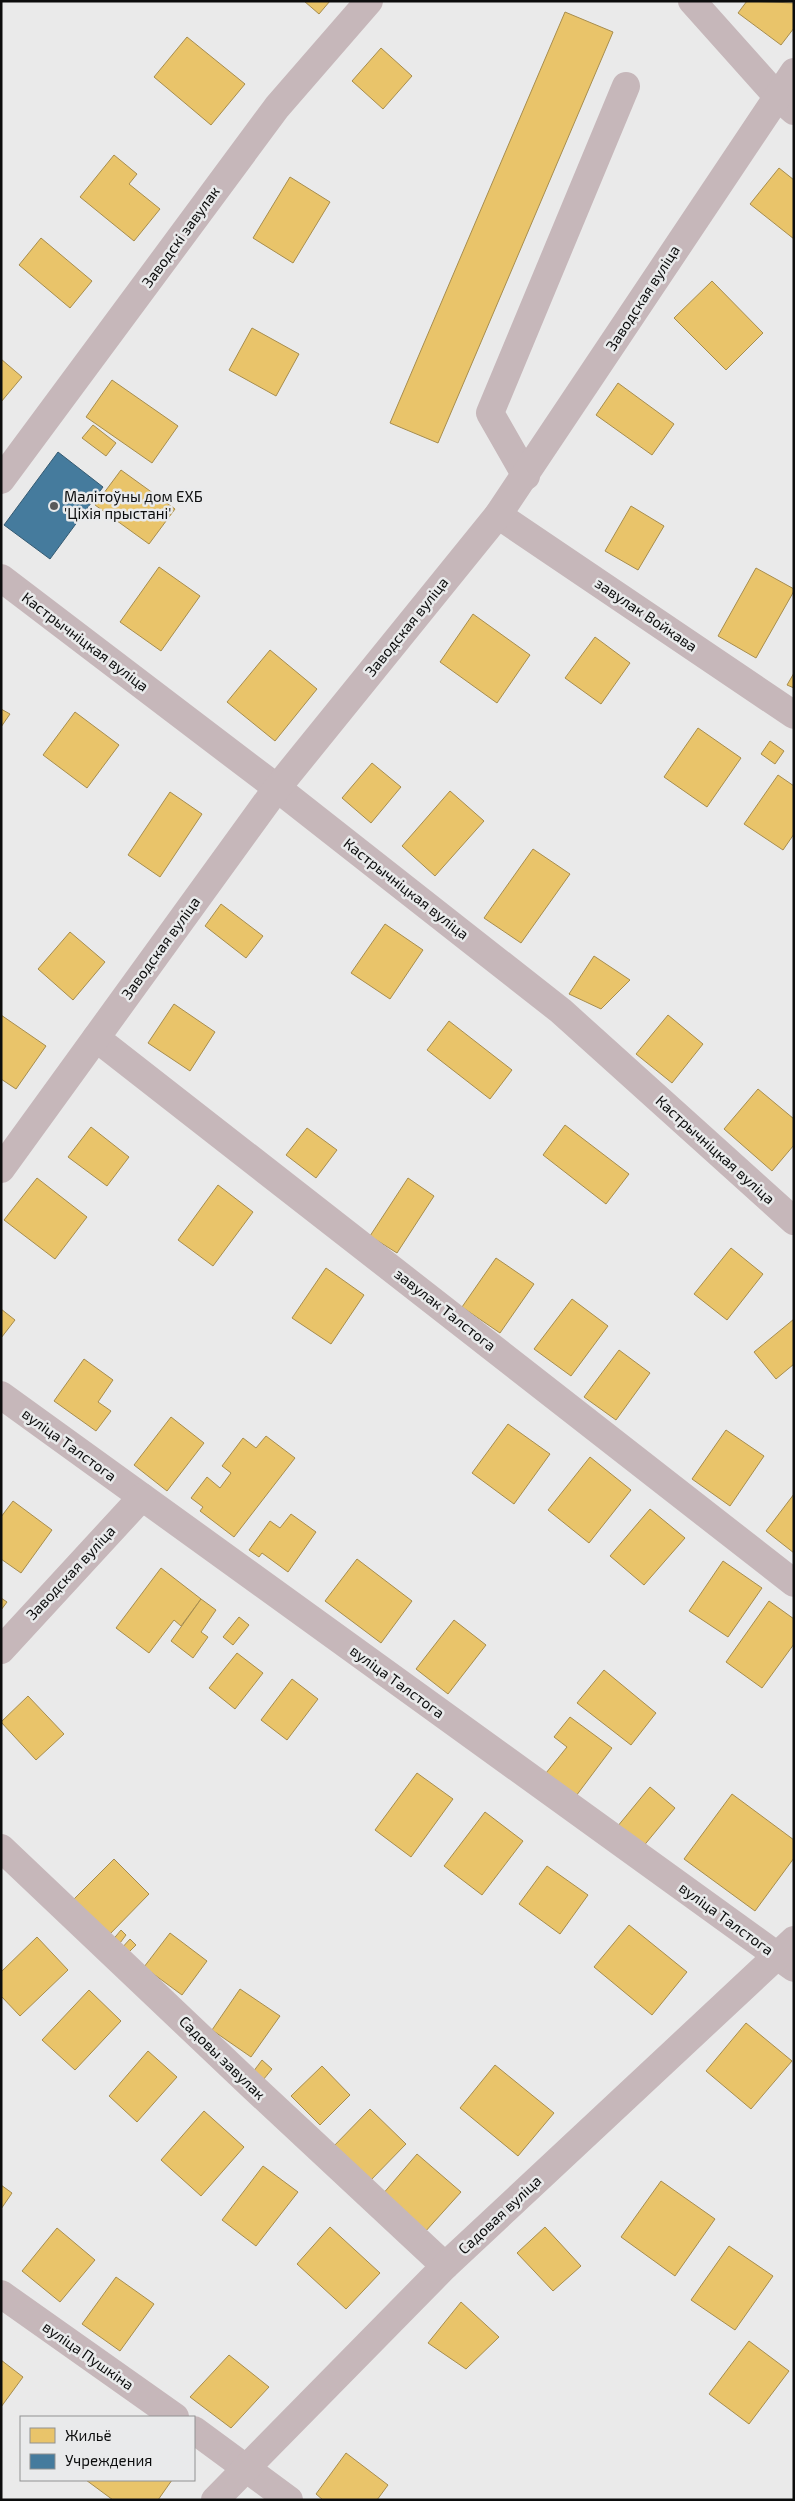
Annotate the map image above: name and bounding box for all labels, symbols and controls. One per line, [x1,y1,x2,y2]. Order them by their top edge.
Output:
street label: Заводскі завулак [137,182,224,291]
street label: Заводская вуліца [601,241,684,354]
place label: Малітоўны дом ЕХБ 'Ціхія прыстані' [64,487,203,522]
marker: Малітоўны дом ЕХБ 'Ціхія прыстані' [48,500,60,512]
street label: Заводская вуліца [361,573,452,680]
street label: завулак Войкава [592,573,701,656]
street label: Кастрычніцкая вуліца [18,588,152,695]
street label: Кастрычніцкая вуліца [340,834,473,943]
street label: Заводская вуліца [117,893,204,1003]
street label: Кастрычніцкая вуліца [652,1091,779,1208]
street label: завулак Талстога [391,1264,500,1355]
street label: вуліца Талстога [18,1404,120,1485]
street label: Заводская вуліца [22,1521,119,1624]
street label: вуліца Талстога [346,1641,448,1722]
street label: вуліца Талстога [675,1878,777,1959]
street label: Садовы завулак [175,2012,270,2104]
street label: Садовая вуліца [454,2171,545,2258]
street label: вуліца Пушкіна [39,2317,138,2394]
legend [20,2416,195,2481]
text: Жильё [65,2426,112,2444]
text: Учреждения [65,2451,152,2469]

